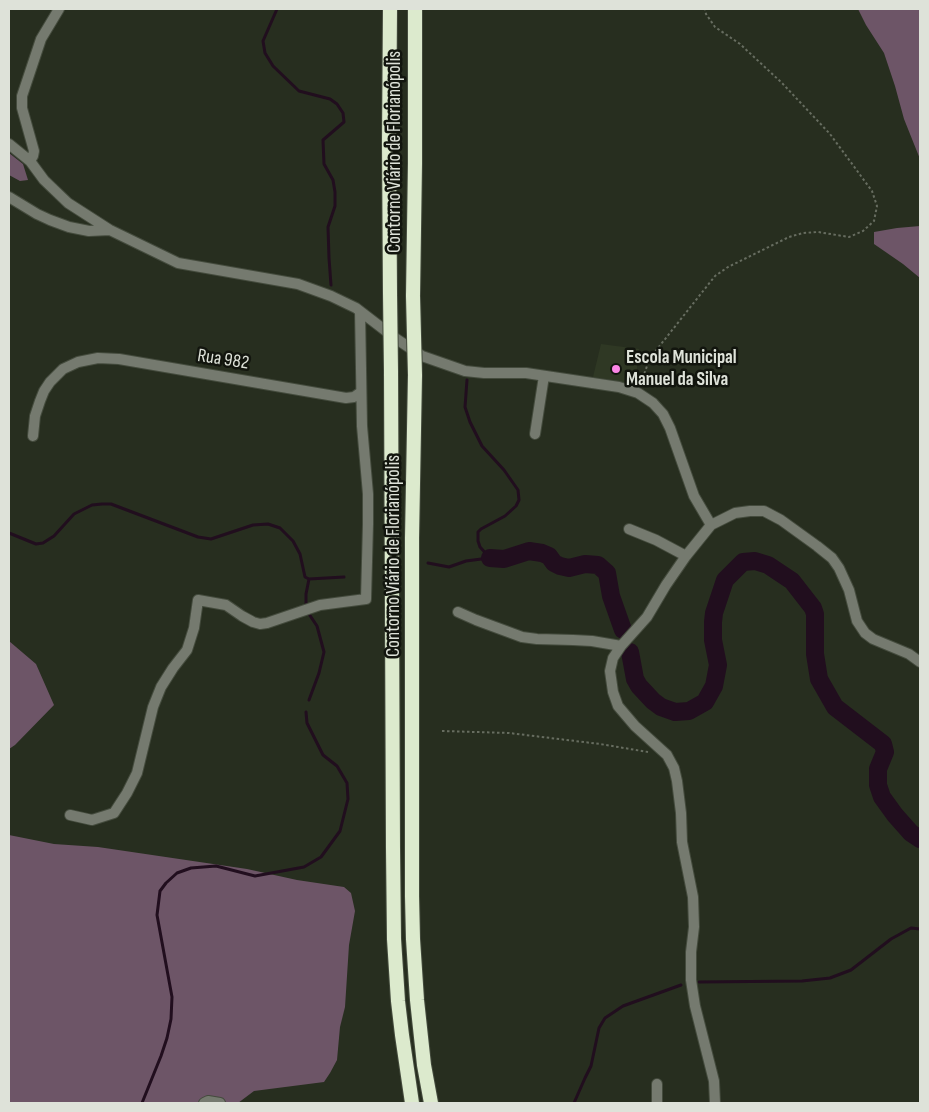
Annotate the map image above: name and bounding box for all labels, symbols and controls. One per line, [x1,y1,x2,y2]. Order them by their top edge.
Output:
street label: Contorno Viário de Florianópolis [384,51,406,253]
street label: Rua 982 [196,345,250,375]
place label: Escola Municipal Manuel da Silva [626,347,737,391]
marker: Escola Municipal Manuel da Silva [610,363,622,375]
street label: Contorno Viário de Florianópolis [383,455,405,657]

